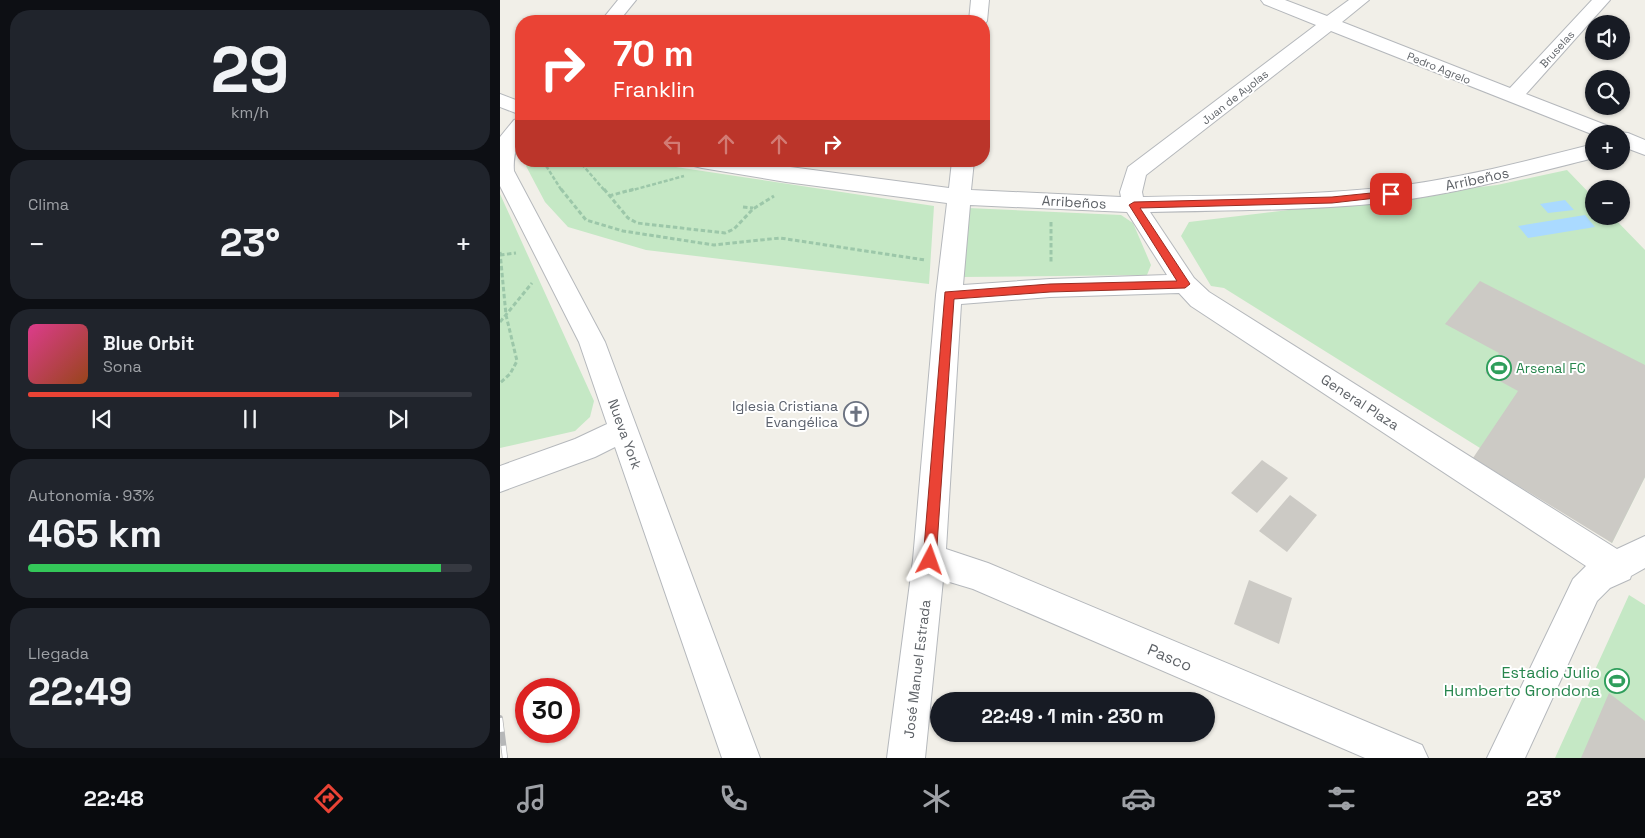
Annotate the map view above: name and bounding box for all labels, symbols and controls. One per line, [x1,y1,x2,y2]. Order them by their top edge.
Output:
map controls [1585,15,1630,225]
button: sound [1585,15,1630,60]
street label: Bruselas [1537,27,1577,70]
text: 29 [211,28,289,111]
text: 70 m [613,32,694,76]
icon: right [530,35,595,100]
street label: Pedro Agrelo [1405,49,1473,87]
street label: Juan de Ayolas [1199,67,1271,127]
button: search [1585,70,1630,115]
text: Franklin [613,75,695,103]
text: km/h [231,102,269,123]
button: + [1585,125,1630,170]
icon: left [659,130,687,158]
icon: ahead [712,130,740,158]
icon: ahead [765,130,793,158]
icon: right [818,130,846,158]
street label: Arribeños [1443,163,1511,195]
pin [1370,173,1412,215]
icon: arrive [1377,180,1405,208]
button: − [1585,180,1630,225]
street label: Arribeños [1041,191,1107,213]
text: Clima [28,194,69,215]
text: 23° [220,219,280,267]
text: − [28,226,45,262]
text: + [455,226,472,262]
text: Blue Orbit [103,331,194,356]
sports icon: Arsenal FC [1486,355,1512,381]
text: Sona [103,356,142,377]
place label: Arsenal FC [1516,359,1586,377]
street label: General Plaza [1317,370,1403,434]
street label: Nueva York [604,396,646,472]
place label: Iglesia Cristiana Evangélica [732,397,838,431]
church icon: Iglesia Cristiana Evangélica [843,401,869,427]
icon: previous [88,405,116,433]
icon: pause [236,405,264,433]
icon: next [384,405,412,433]
text: Autonomía · 93% [28,485,154,506]
text: 465 km [28,510,162,558]
position arrow [903,533,955,585]
street label: José Manuel Estrada [900,598,934,740]
street label: Pasco [1144,639,1195,676]
text: Llegada [28,643,89,664]
place label: Estadio Julio Humberto Grondona [1444,662,1600,701]
text: 22:49 [28,668,132,716]
sports icon: Estadio Julio Humberto Grondona [1604,668,1630,694]
speed limit sign: 30 [515,678,580,743]
text: 22:49 · 1 min · 230 m [981,704,1164,729]
icon: directions [311,781,346,816]
icon: music [514,781,549,816]
icon: phone [716,781,751,816]
icon: climate [919,781,954,816]
icon: car [1121,781,1156,816]
icon: filters [1324,781,1359,816]
text: 22:48 [84,784,144,812]
text: 23° [1526,784,1561,812]

